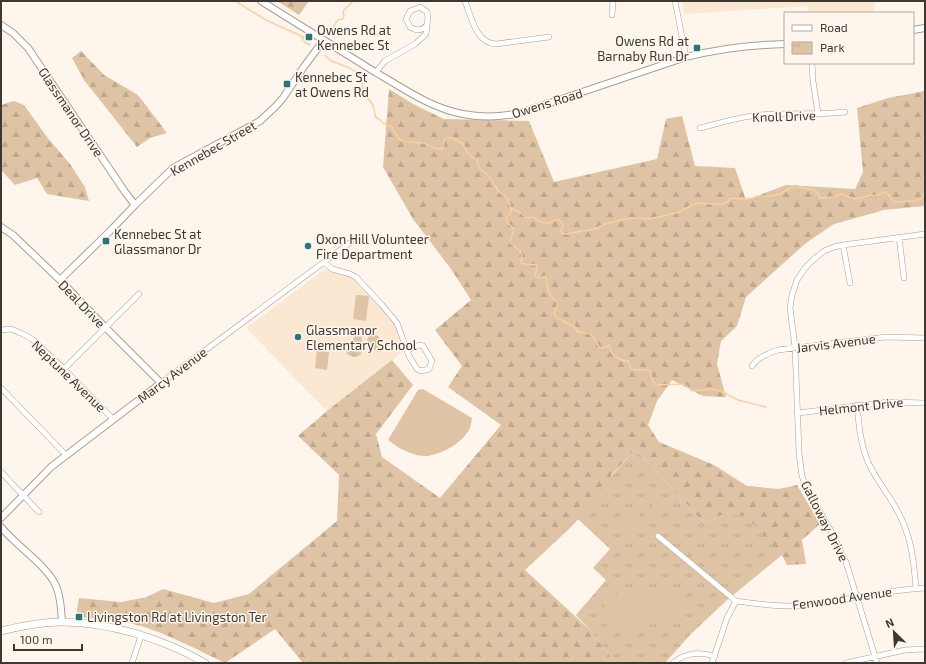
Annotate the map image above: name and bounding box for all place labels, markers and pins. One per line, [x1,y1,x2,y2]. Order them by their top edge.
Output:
place label: Owens Rd at Kennebec St [317,22,391,53]
marker: Owens Rd at Kennebec St [304,32,314,42]
place label: Owens Rd at Barnaby Run Dr [597,33,689,64]
marker: Owens Rd at Barnaby Run Dr [692,43,702,53]
place label: Kennebec St at Owens Rd [295,69,369,100]
marker: Kennebec St at Owens Rd [282,79,292,89]
place label: Kennebec St at Glassmanor Dr [114,226,202,257]
place label: Oxon Hill Volunteer Fire Department [316,231,429,262]
marker: Kennebec St at Glassmanor Dr [101,236,111,246]
marker: Oxon Hill Volunteer Fire Department [303,241,313,251]
place label: Glassmanor Elementary School [306,322,417,353]
marker: Glassmanor Elementary School [293,332,303,342]
place label: Livingston Rd at Livingston Ter [87,609,267,625]
marker: Livingston Rd at Livingston Ter [74,612,84,622]

